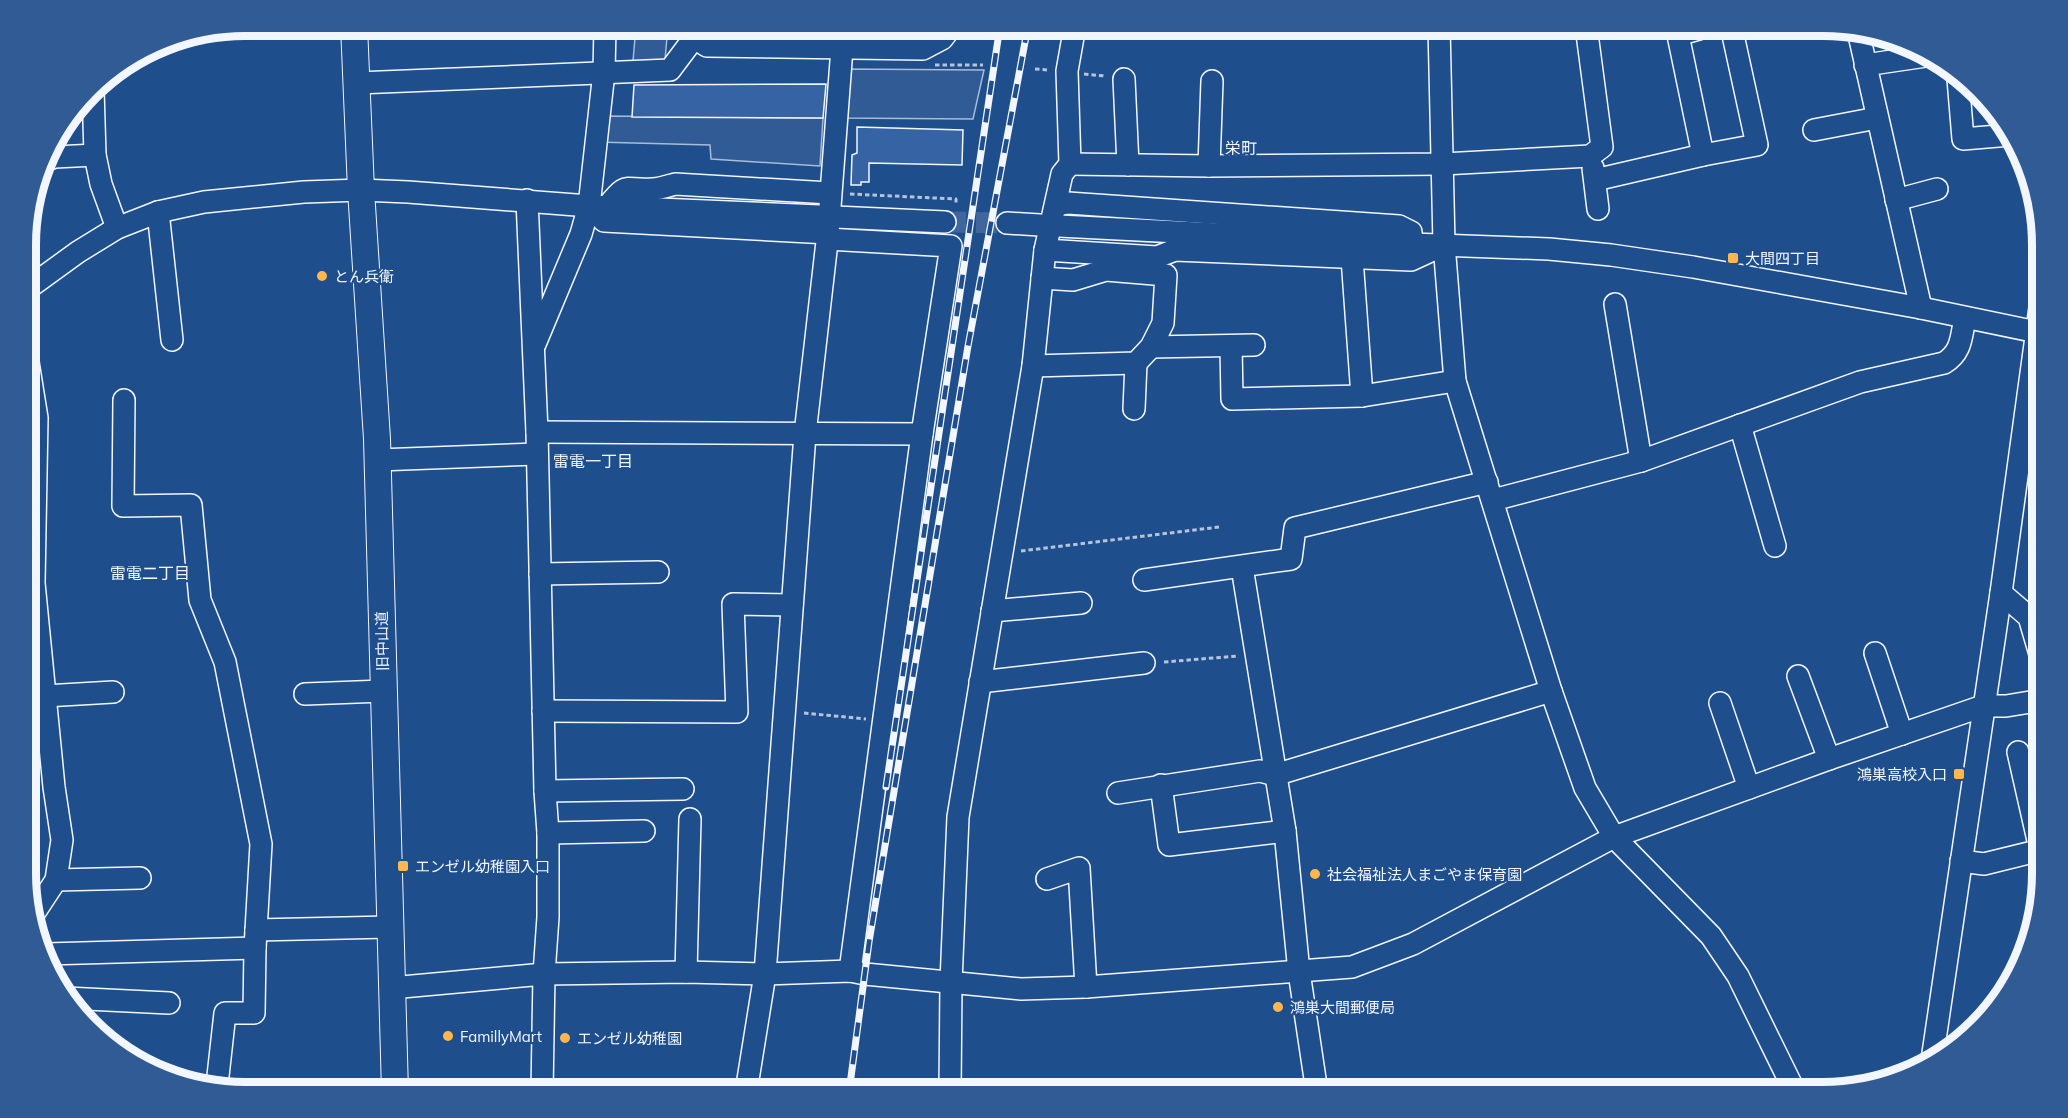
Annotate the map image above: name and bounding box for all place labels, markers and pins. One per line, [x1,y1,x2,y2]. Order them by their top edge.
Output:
place label: 大間四丁目 [1745,249,1820,268]
marker: 大間四丁目 [1726,251,1740,265]
place label: とん兵衛 [334,267,394,286]
marker: とん兵衛 [315,269,329,283]
place label: 鴻巣高校入口 [1857,765,1947,784]
marker: 鴻巣高校入口 [1952,767,1966,781]
place label: エンゼル幼稚園入口 [415,857,550,876]
marker: エンゼル幼稚園入口 [396,859,410,873]
place label: 社会福祉法人まごやま保育園 [1327,865,1522,884]
marker: 社会福祉法人まごやま保育園 [1308,867,1322,881]
place label: 鴻巣大間郵便局 [1290,998,1395,1017]
marker: 鴻巣大間郵便局 [1271,1000,1285,1014]
place label: FamillyMart [460,1027,542,1046]
marker: FamillyMart [441,1029,455,1043]
place label: エンゼル幼稚園 [577,1029,682,1048]
marker: エンゼル幼稚園 [558,1031,572,1045]

